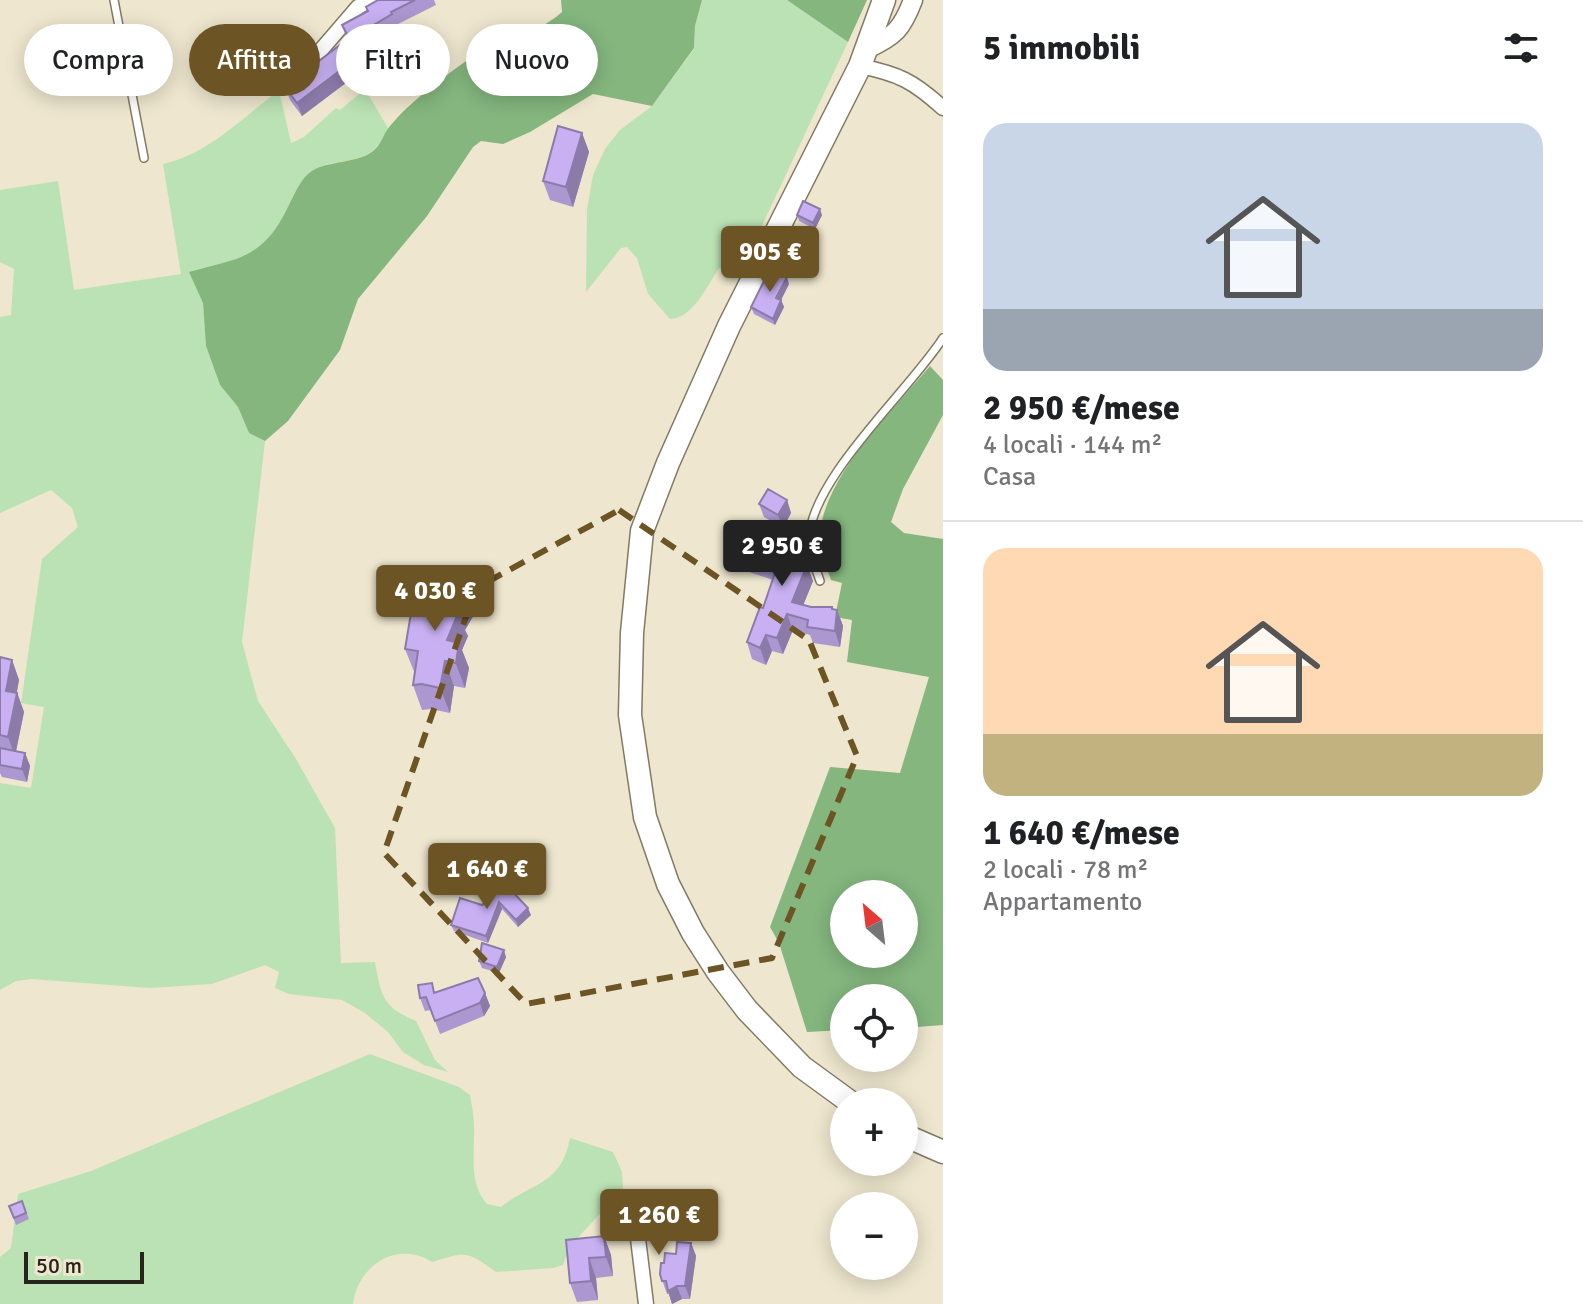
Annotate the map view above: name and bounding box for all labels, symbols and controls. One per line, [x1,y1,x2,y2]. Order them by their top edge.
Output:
chip: Compra [24,24,173,96]
chip: Affitta [189,24,320,96]
chip: Filtri [336,24,450,96]
chip: Nuovo [466,24,598,96]
icon: filters [1499,26,1543,70]
text: 5 immobili [983,27,1140,69]
icon: home [1191,175,1335,319]
pin: 905 € [714,226,826,294]
text: 905 € [739,236,801,268]
text: 2 950 €/mese [983,387,1180,429]
text: 4 locali · 144 m² [983,429,1163,461]
text: Casa [983,461,1036,493]
pin: 2 950 € [708,520,856,588]
text: 2 950 € [741,530,823,562]
pin: 4 030 € [361,565,509,633]
text: 4 030 € [394,575,476,607]
icon: home [1191,600,1335,744]
text: 1 640 €/mese [983,812,1180,854]
pin: 1 640 € [413,843,561,911]
text: 1 640 € [446,853,528,885]
text: 2 locali · 78 m² [983,854,1148,886]
north arrow [830,880,918,968]
map controls [830,880,918,1280]
text: Appartamento [983,886,1142,918]
button: locate [830,984,918,1072]
button: + [830,1088,918,1176]
pin: 1 260 € [585,1189,733,1257]
button: − [830,1192,918,1280]
text: 1 260 € [618,1199,700,1231]
scale bar [24,1248,144,1284]
text: 50 m [36,1252,82,1279]

